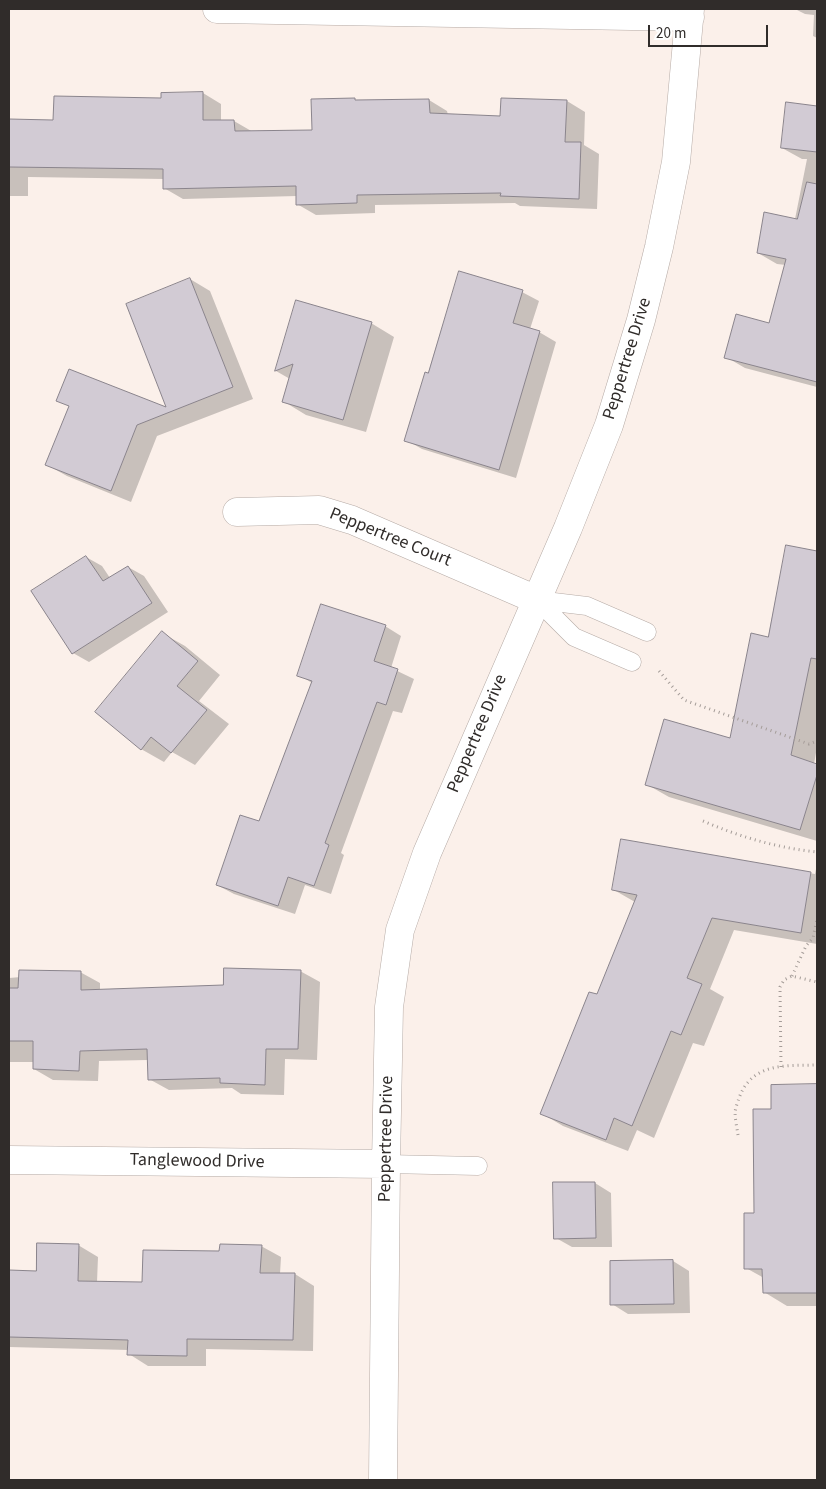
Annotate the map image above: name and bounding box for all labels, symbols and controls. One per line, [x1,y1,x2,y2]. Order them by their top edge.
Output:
scale bar [651,15,771,47]
text: 20 m [656,23,686,44]
street label: Peppertree Drive [599,295,657,423]
street label: Peppertree Court [326,504,454,572]
street label: Peppertree Drive [443,672,513,796]
street label: Peppertree Drive [375,1076,399,1202]
street label: Tanglewood Drive [129,1150,265,1174]

